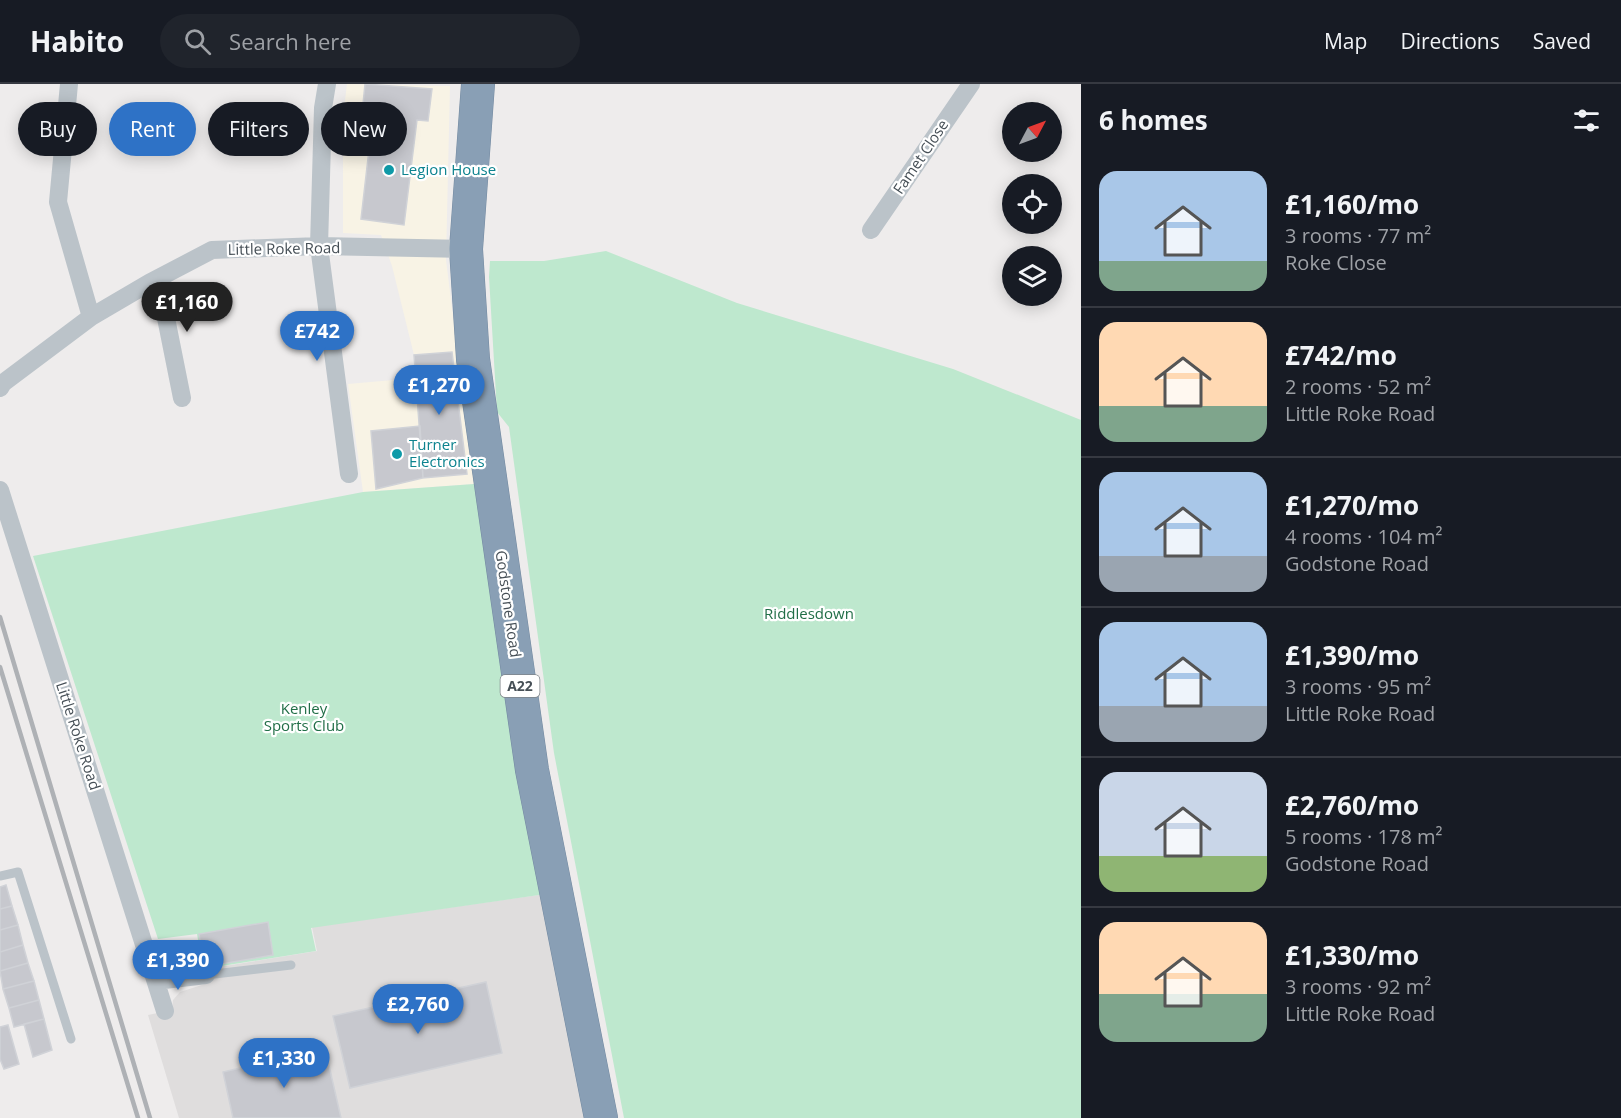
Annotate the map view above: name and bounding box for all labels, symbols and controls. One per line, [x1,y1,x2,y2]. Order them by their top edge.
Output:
search box [160,14,580,68]
text: Habito [30,22,124,60]
icon: search [181,25,214,58]
text: Search here [229,26,352,56]
text: Map [1324,27,1367,55]
text: Directions [1400,27,1500,55]
text: Saved [1533,27,1591,55]
chip: Buy [18,102,97,156]
chip: Rent [109,102,196,156]
chip: Filters [208,102,309,156]
chip: New [321,102,407,156]
north arrow [1002,102,1062,162]
map controls [1002,102,1062,306]
text: 6 homes [1099,102,1208,138]
icon: filters [1570,104,1603,137]
street label: Famet Close [888,115,952,197]
place label: Legion House [401,159,496,179]
marker: Legion House [382,163,396,177]
button: locate [1002,174,1062,234]
text: £1,160/mo [1285,186,1419,222]
icon: home [1147,195,1219,267]
text: 3 rooms · 77 m² [1285,222,1431,249]
street label: Little Roke Road [227,237,341,259]
button: layers [1002,246,1062,306]
text: Roke Close [1285,249,1387,276]
pin: £1,160 [138,282,236,333]
text: £1,160 [156,288,218,315]
pin: £742 [281,311,353,362]
text: £742 [294,317,340,344]
text: £742/mo [1285,337,1397,373]
icon: home [1147,346,1219,418]
pin: £1,270 [390,365,488,416]
text: £1,270 [408,371,470,398]
text: 2 rooms · 52 m² [1285,373,1431,400]
text: Little Roke Road [1285,400,1435,427]
place label: Turner Electronics [409,434,485,471]
marker: Turner Electronics [390,447,404,461]
text: £1,270/mo [1285,487,1419,523]
icon: home [1147,496,1219,568]
text: 4 rooms · 104 m² [1285,523,1443,550]
street label: Godstone Road [492,549,526,659]
text: Godstone Road [1285,550,1429,577]
park label: Riddlesdown [764,603,854,623]
text: £1,390/mo [1285,637,1419,673]
icon: home [1147,646,1219,718]
text: 3 rooms · 95 m² [1285,673,1431,700]
road number: A22 [500,675,540,697]
street label: Little Roke Road [52,679,106,792]
park label: Kenley Sports Club [264,698,344,735]
text: Little Roke Road [1285,700,1435,727]
text: £2,760/mo [1285,787,1419,823]
icon: home [1147,796,1219,868]
text: 5 rooms · 178 m² [1285,823,1443,850]
text: Godstone Road [1285,850,1429,877]
text: £1,330/mo [1285,937,1419,973]
pin: £1,390 [129,940,227,991]
text: £1,390 [147,946,209,973]
icon: home [1147,946,1219,1018]
text: 3 rooms · 92 m² [1285,973,1431,1000]
pin: £2,760 [369,984,467,1035]
text: £2,760 [387,990,449,1017]
text: Little Roke Road [1285,1000,1435,1027]
pin: £1,330 [235,1038,333,1089]
text: £1,330 [253,1044,315,1071]

